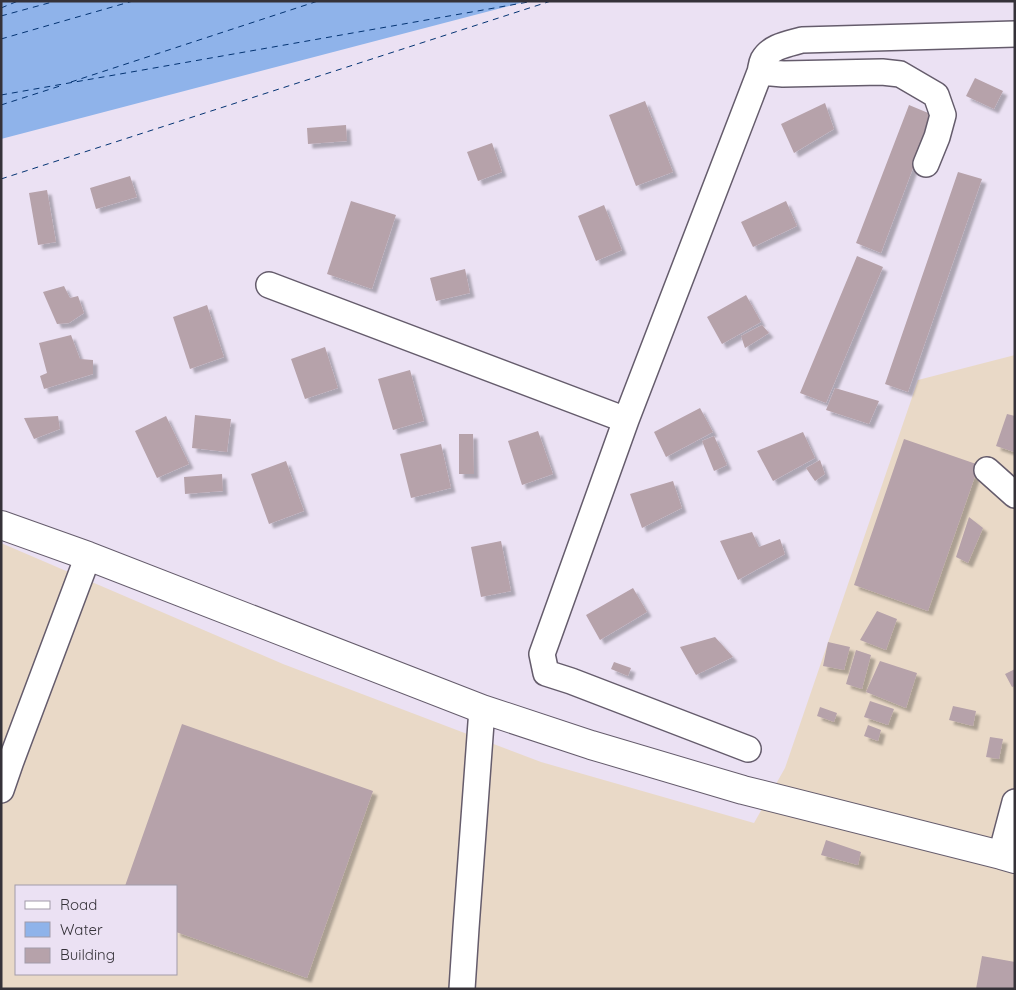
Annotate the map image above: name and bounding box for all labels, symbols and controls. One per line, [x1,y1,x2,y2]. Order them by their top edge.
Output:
legend [15,885,178,975]
text: Road [60,895,97,914]
text: Water [60,920,103,939]
text: Building [60,945,115,964]

